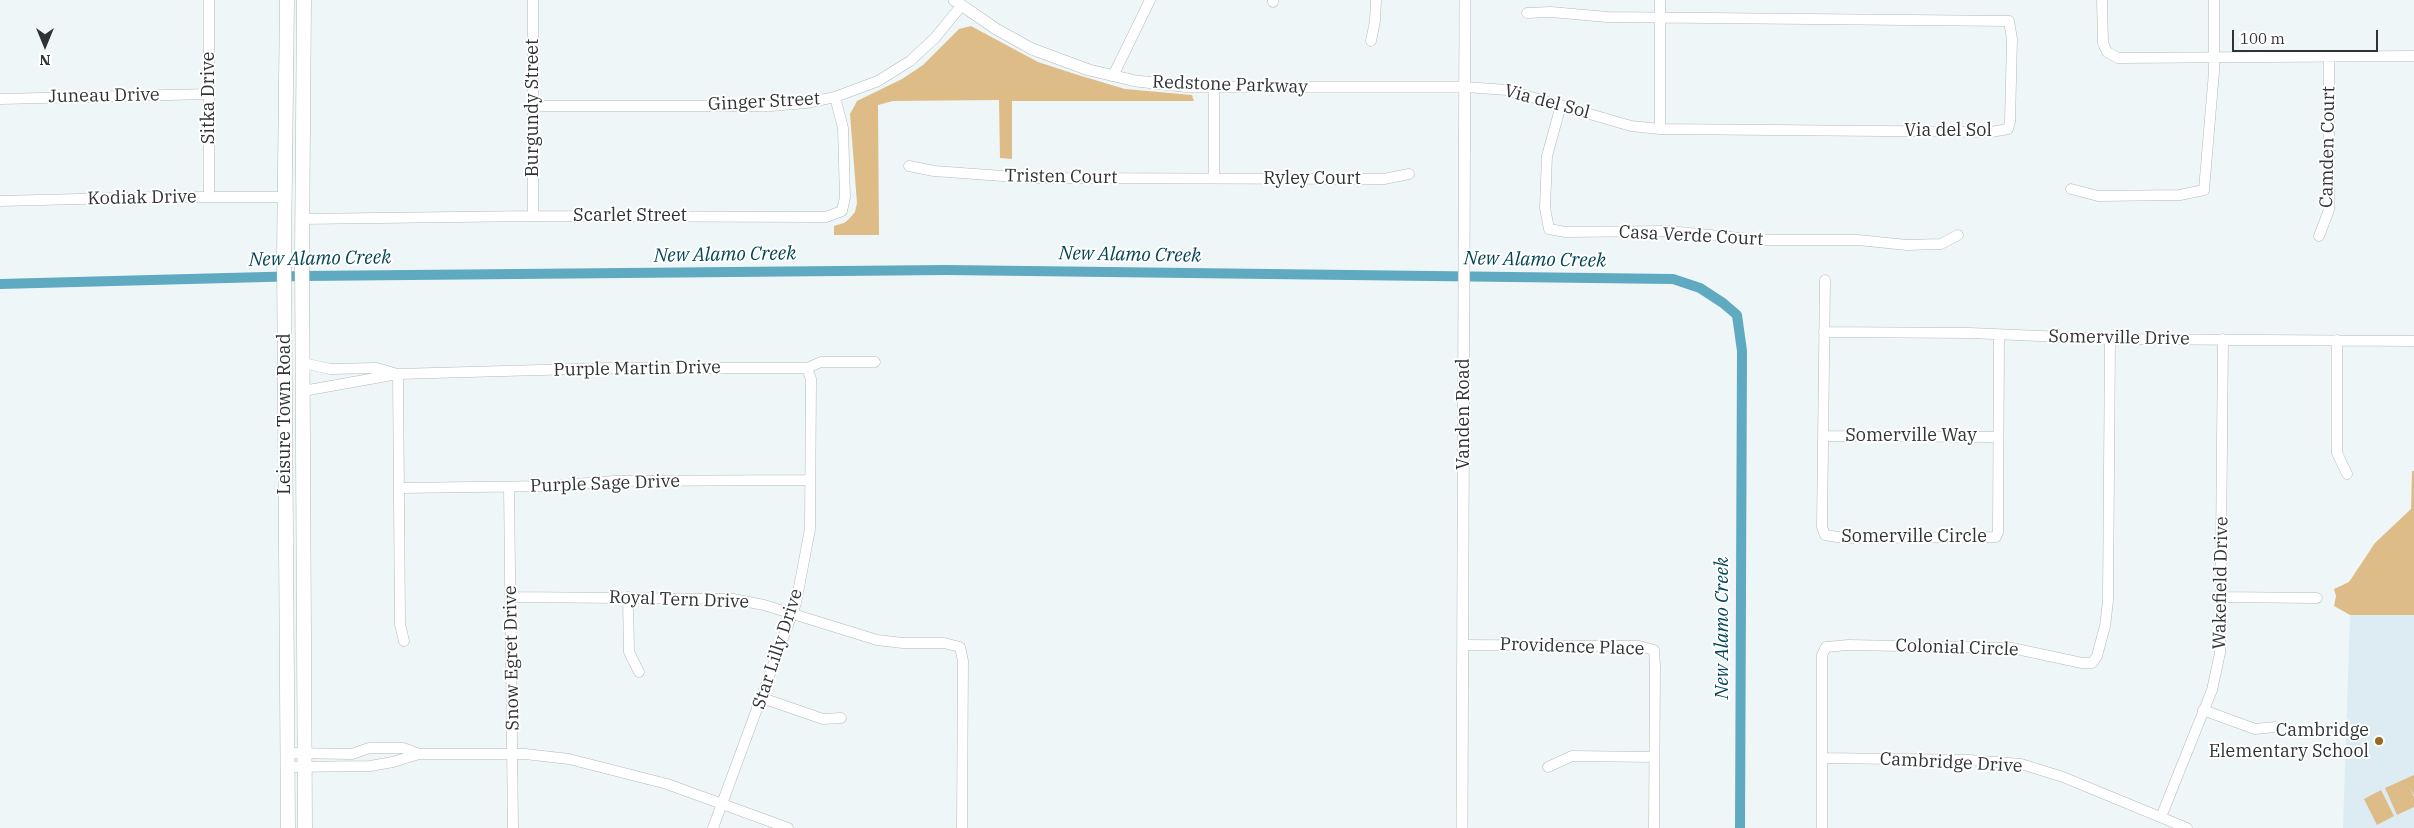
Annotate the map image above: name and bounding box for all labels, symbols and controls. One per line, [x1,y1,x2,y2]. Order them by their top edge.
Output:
north arrow [20,20,70,70]
scale bar [2234,20,2380,52]
text: 100 m [2240,29,2285,48]
street label: Burgundy Street [522,39,544,177]
text: N [39,51,51,69]
street label: Sitka Drive [198,52,220,144]
street label: Redstone Parkway [1152,71,1308,99]
street label: Via del Sol [1502,80,1592,124]
street label: Juneau Drive [48,84,160,108]
street label: Camden Court [2316,86,2340,208]
street label: Ginger Street [707,88,821,116]
street label: Via del Sol [1904,120,1992,142]
street label: Tristen Court [1004,165,1118,189]
street label: Ryley Court [1263,168,1361,190]
street label: Kodiak Drive [87,186,197,210]
street label: Scarlet Street [573,205,687,227]
street label: Casa Verde Court [1618,221,1764,251]
water label: New Alamo Creek [654,242,796,268]
water label: New Alamo Creek [1059,242,1201,268]
water label: New Alamo Creek [249,246,391,272]
water label: New Alamo Creek [1464,247,1606,273]
street label: Somerville Drive [2048,326,2190,350]
street label: Leisure Town Road [274,333,296,495]
street label: Purple Martin Drive [553,357,721,381]
street label: Vanden Road [1453,358,1475,470]
street label: Somerville Way [1845,425,1977,447]
street label: Purple Sage Drive [530,471,680,497]
street label: Wakefield Drive [2209,516,2233,650]
street label: Somerville Circle [1841,526,1987,548]
water label: New Alamo Creek [1712,557,1734,699]
street label: Snow Egret Drive [500,585,524,731]
street label: Star Lilly Drive [748,586,808,712]
street label: Royal Tern Drive [609,587,749,613]
street label: Providence Place [1499,634,1645,660]
street label: Colonial Circle [1895,635,2019,661]
place label: Cambridge Elementary School [2209,720,2369,762]
marker: Cambridge Elementary School [2373,735,2385,747]
street label: Cambridge Drive [1879,748,2023,778]

